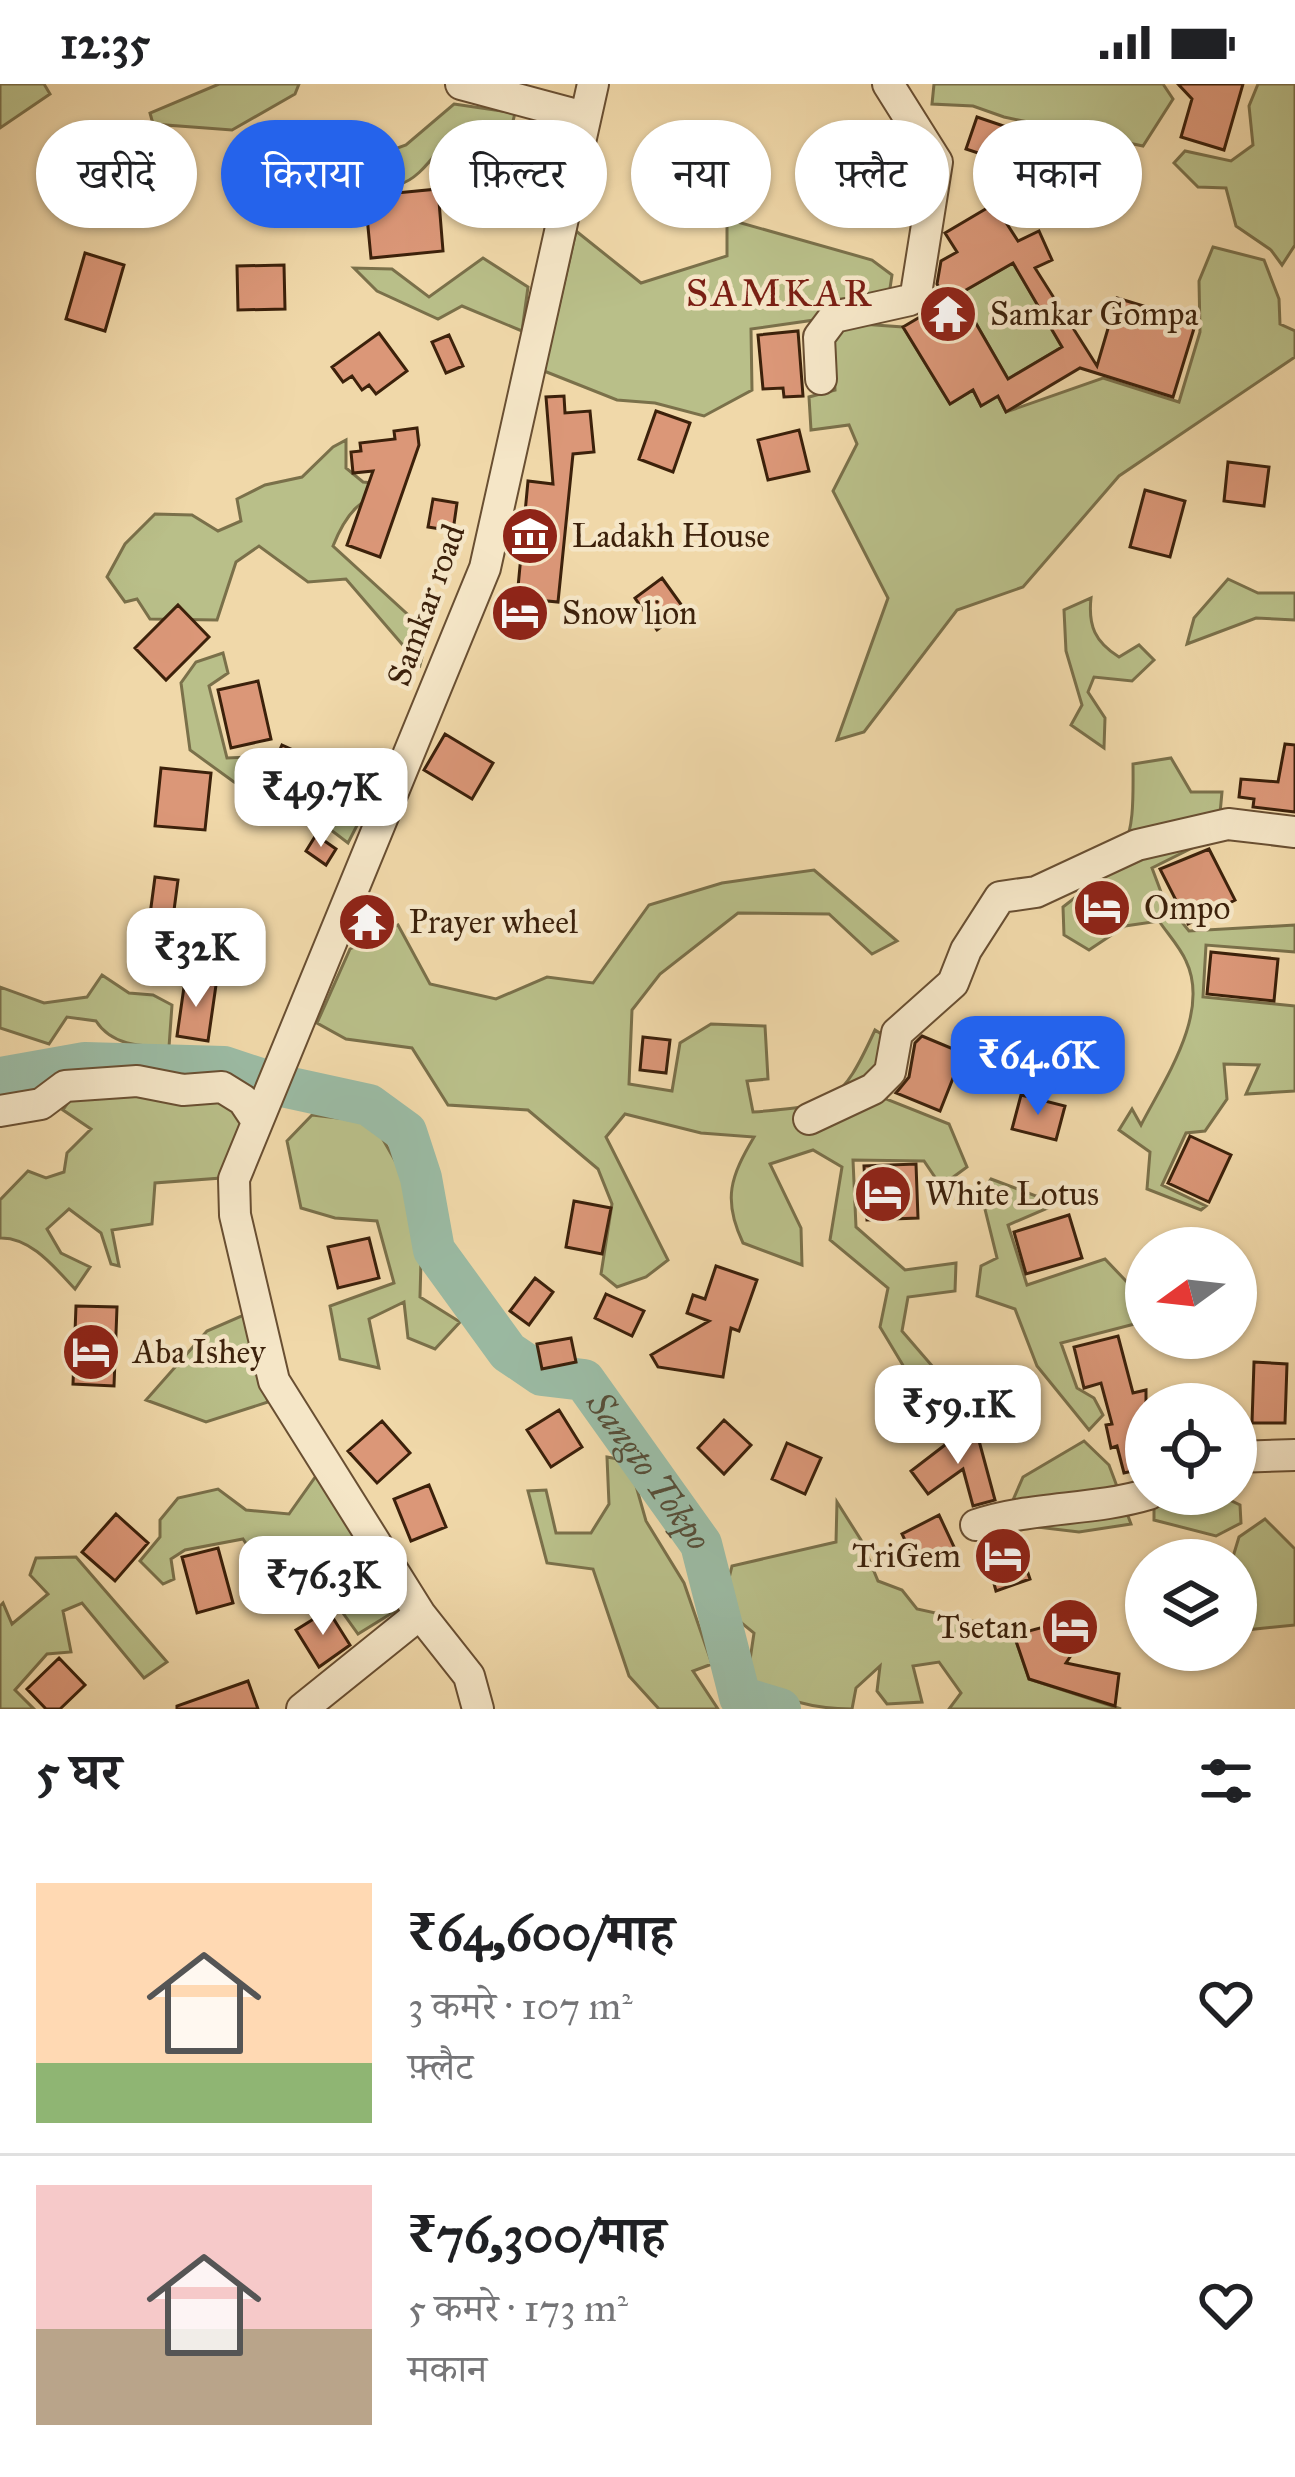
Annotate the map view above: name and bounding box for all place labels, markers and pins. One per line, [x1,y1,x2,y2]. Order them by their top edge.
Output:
temple icon: Samkar Gompa [917,283,979,345]
place label: Samkar Gompa [990,294,1199,334]
museum icon: Ladakh House [499,505,561,567]
place label: Ladakh House [572,516,770,556]
hotel icon: Snow lion [489,582,551,644]
place label: Snow lion [562,593,697,633]
pin: ₹49.7K [223,748,419,850]
hotel icon: Ompo [1071,877,1133,939]
place label: Ompo [1144,888,1230,928]
temple icon: Prayer wheel [336,891,398,953]
place label: Prayer wheel [409,902,578,942]
pin: ₹32K [125,908,267,1010]
pin: ₹64.6K [940,1016,1136,1118]
hotel icon: White Lotus [852,1163,914,1225]
place label: White Lotus [925,1174,1099,1214]
hotel icon: Aba Ishey [60,1321,122,1383]
place label: Aba Ishey [131,1332,266,1372]
pin: ₹59.1K [860,1365,1056,1467]
hotel icon: TriGem [972,1525,1034,1587]
pin: ₹76.3K [225,1536,421,1638]
place label: TriGem [852,1536,961,1576]
hotel icon: Tsetan [1039,1596,1101,1658]
place label: Tsetan [937,1607,1028,1647]

